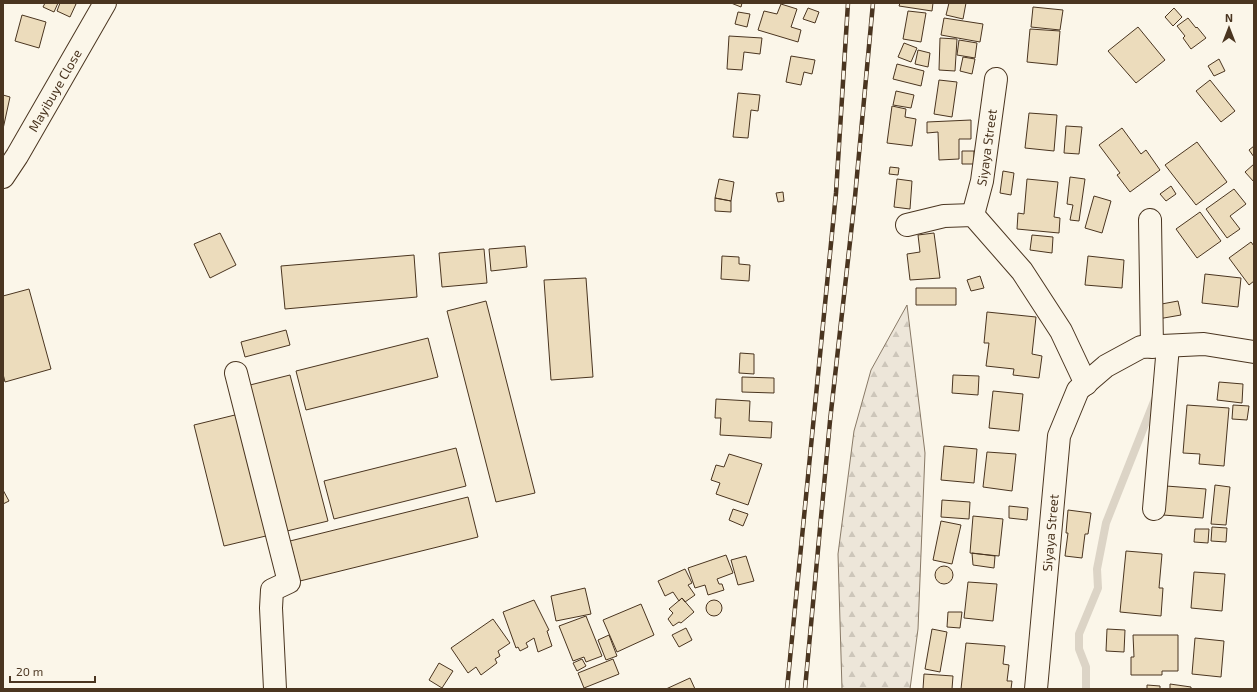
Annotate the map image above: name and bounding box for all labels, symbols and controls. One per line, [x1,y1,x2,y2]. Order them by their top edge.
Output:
north arrow [1209,8,1249,48]
text: N [1225,11,1233,24]
street label: Mayibuye Close [25,46,85,134]
street label: Siyaya Street [973,108,1000,188]
street label: Siyaya Street [1039,493,1062,572]
scale bar [10,658,95,684]
text: 20 m [16,664,43,678]

